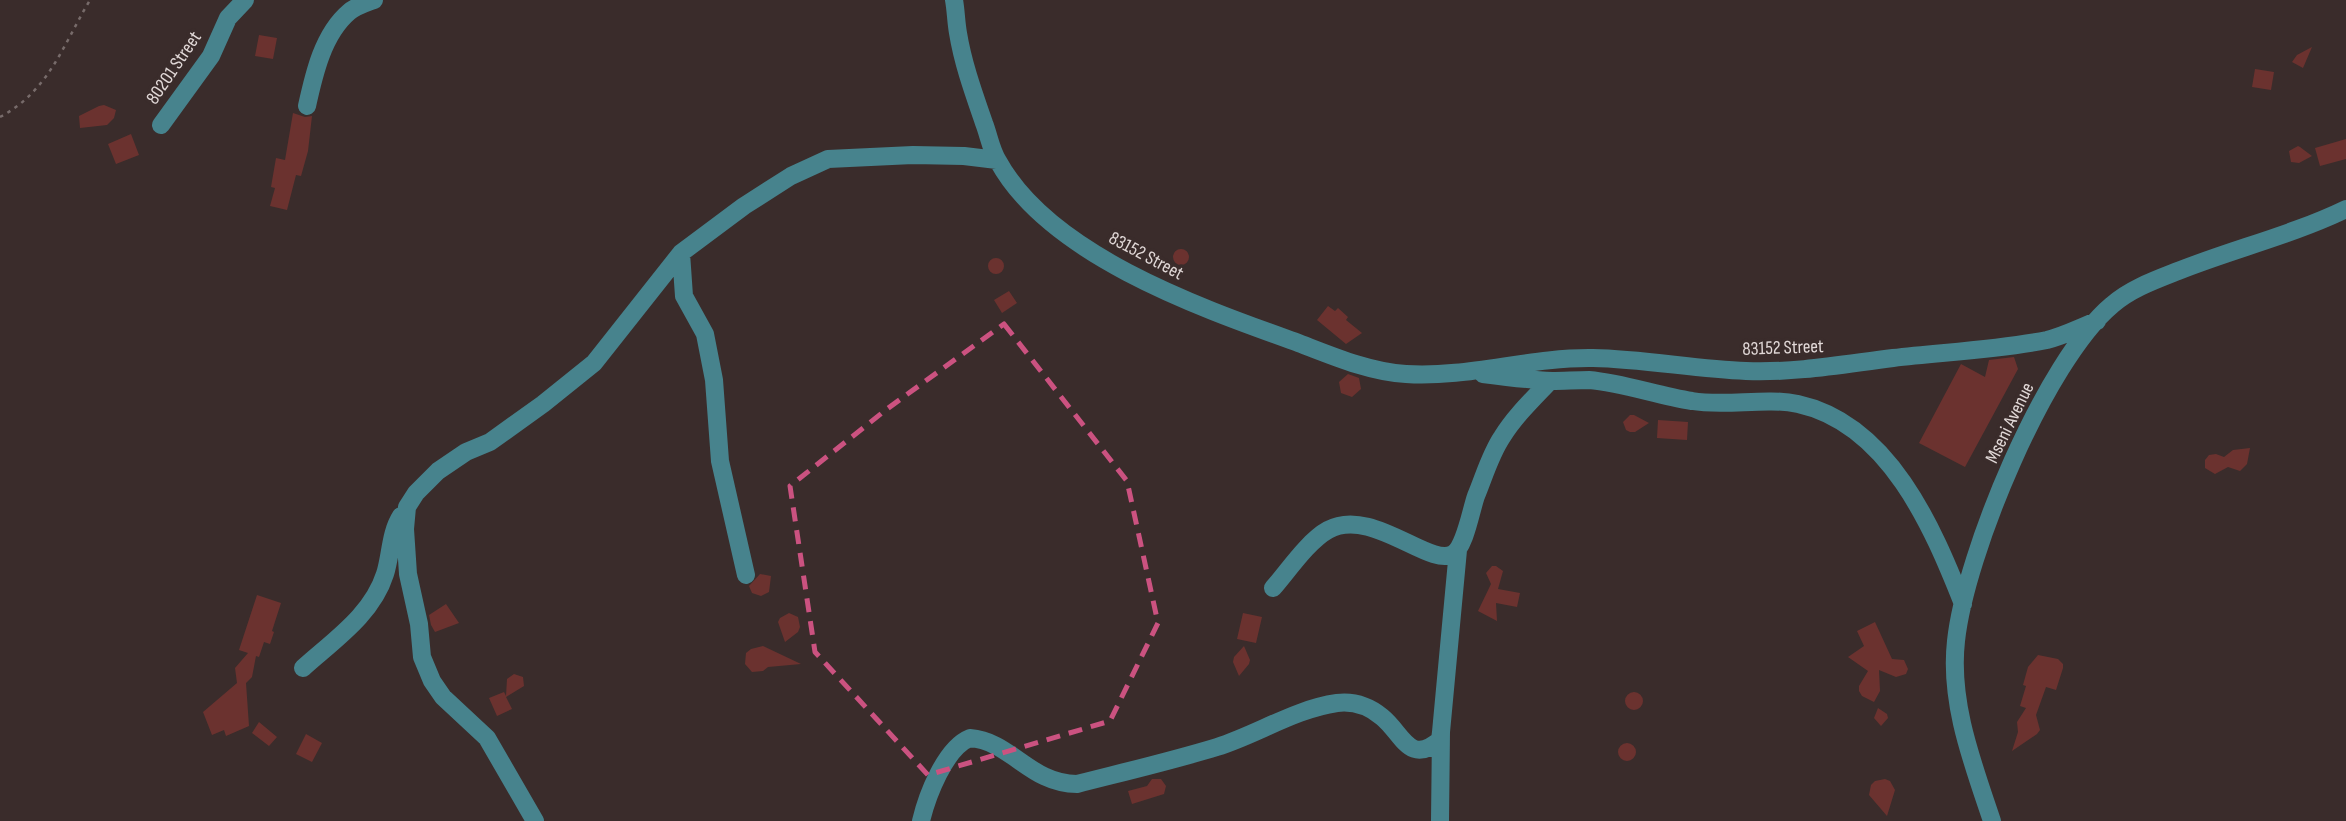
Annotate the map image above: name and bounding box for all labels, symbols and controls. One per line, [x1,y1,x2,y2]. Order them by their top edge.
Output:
street label: 80201 Street [141,27,207,109]
street label: 83152 Street [1105,227,1188,285]
street label: 83152 Street [1742,335,1824,361]
street label: Mseni Avenue [1981,379,2039,467]

